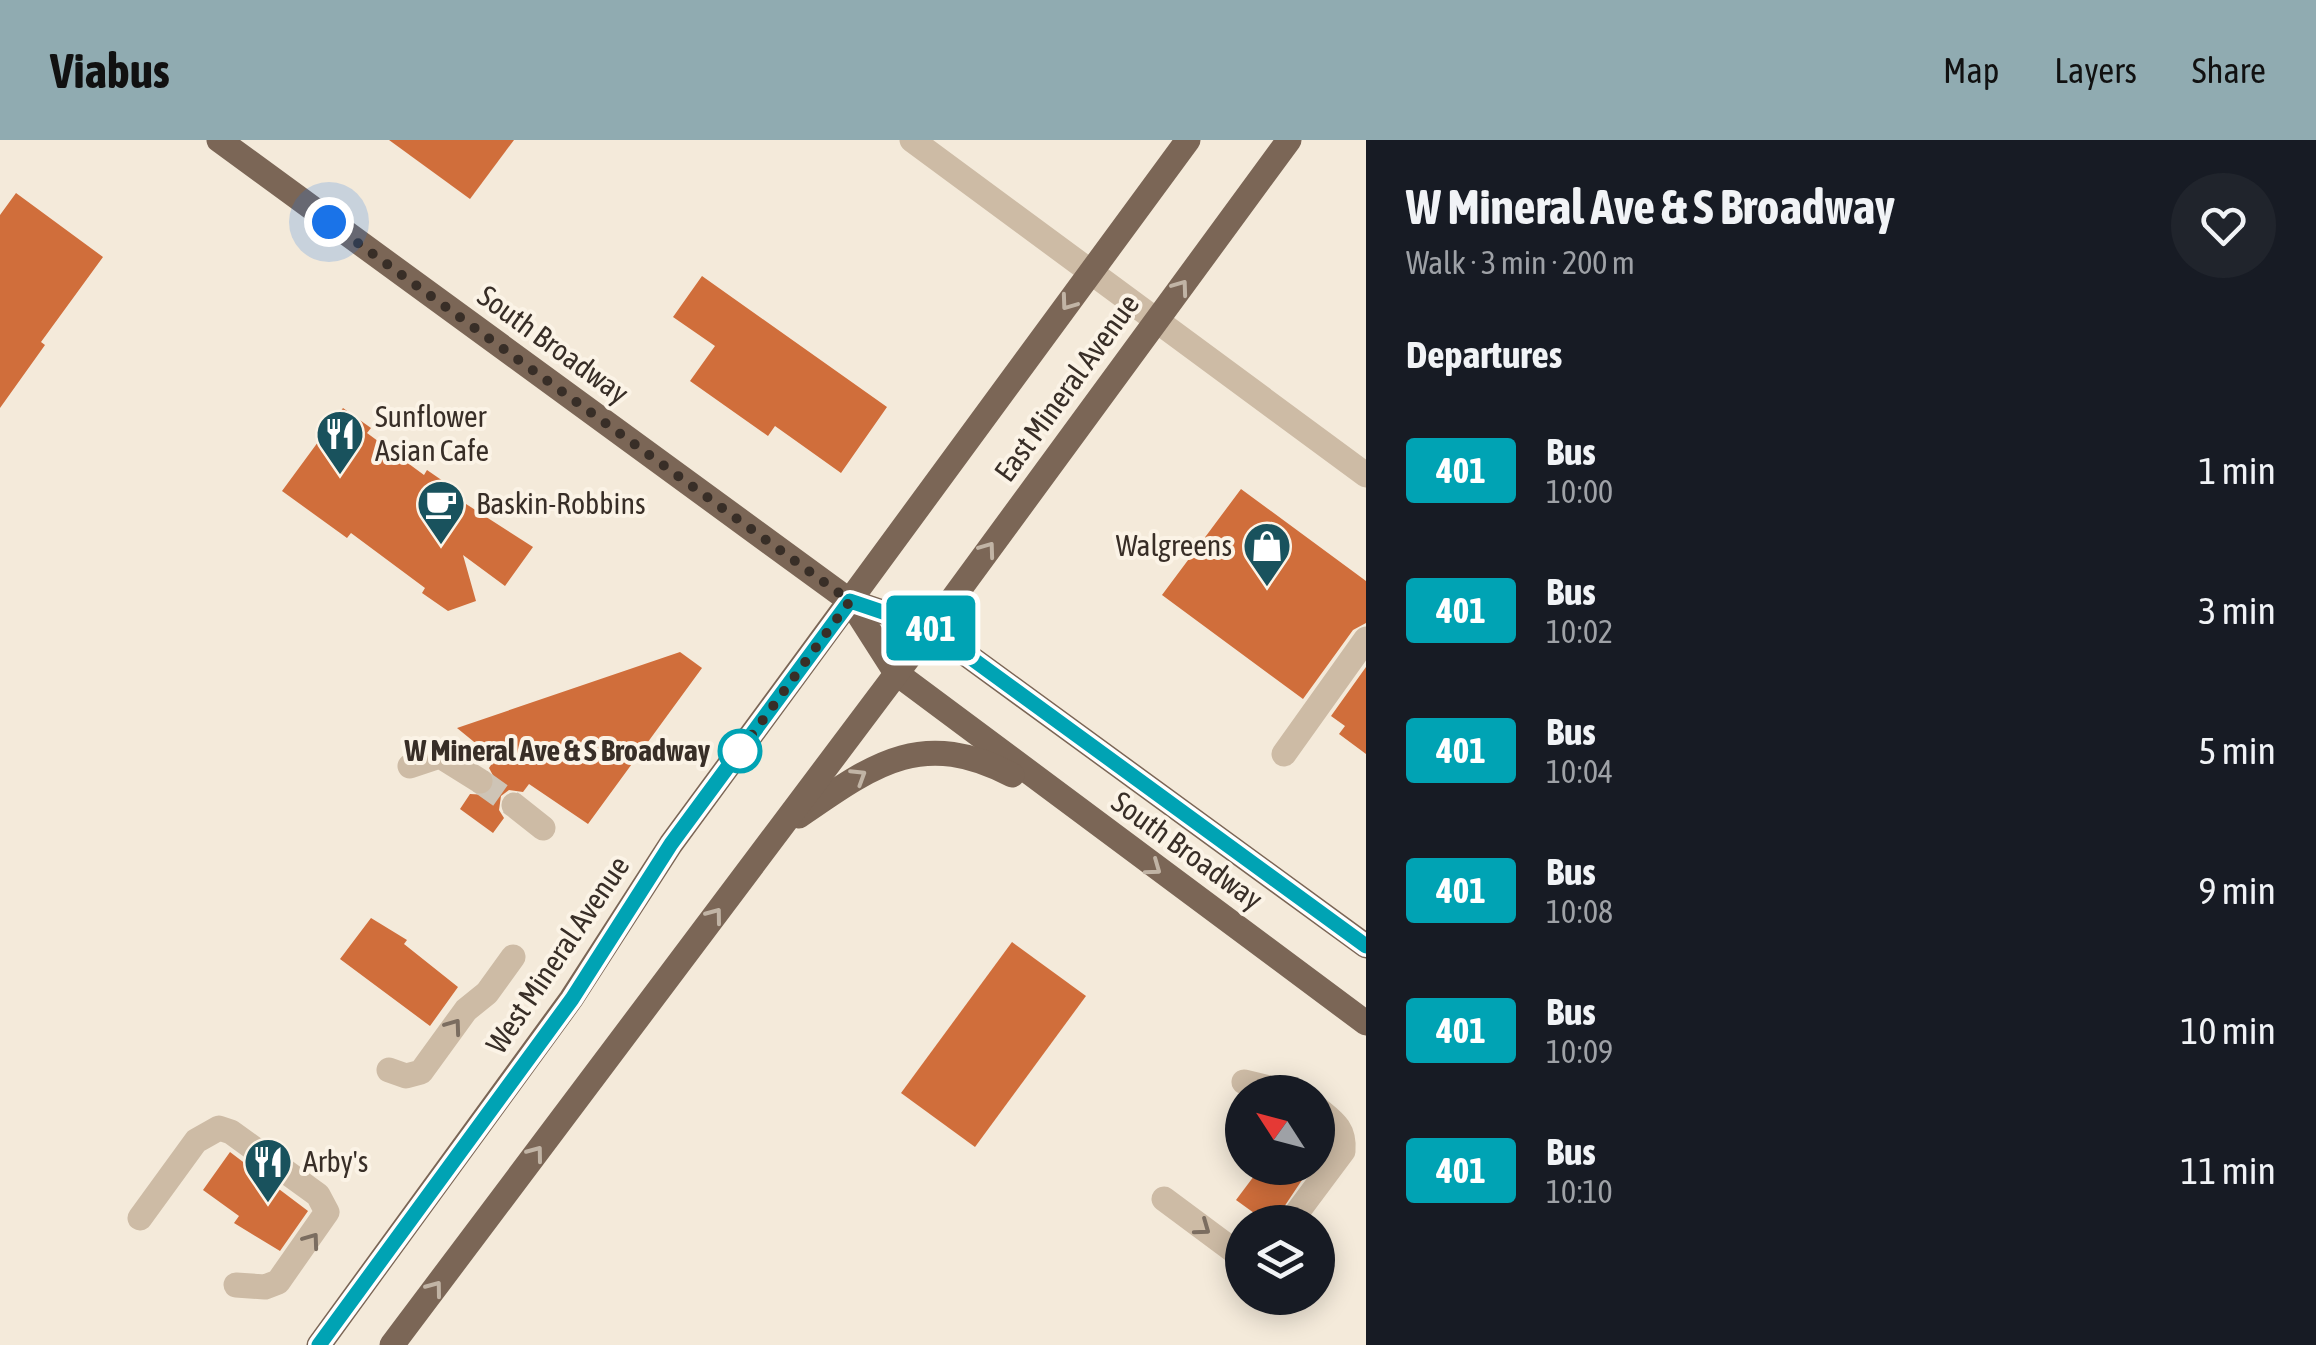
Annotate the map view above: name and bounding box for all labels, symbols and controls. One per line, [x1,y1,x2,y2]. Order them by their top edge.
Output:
text: Viabus [50,43,170,98]
text: Map [1943,50,1999,90]
text: Layers [2054,50,2137,90]
text: Share [2192,50,2266,90]
button: heart [2171,173,2276,278]
text: W Mineral Ave & S Broadway [1406,179,1895,234]
your location [304,197,354,247]
text: Walk · 3 min · 200 m [1406,244,1635,281]
street label: South Broadway [472,278,635,410]
one-way arrow [1169,280,1186,298]
street label: East Mineral Avenue [987,287,1145,487]
one-way arrow [1063,292,1080,310]
text: Departures [1406,333,1562,376]
place label: Sunflower Asian Cafe [375,399,489,467]
restaurant icon: Sunflower Asian Cafe [314,408,366,476]
text: Bus [1546,430,1596,473]
text: 1 min [2198,449,2276,492]
text: 401 [1436,450,1486,490]
text: 10:00 [1546,473,1613,510]
cafe icon: Baskin-Robbins [415,478,467,546]
place label: Baskin-Robbins [476,486,646,520]
shop icon: Walgreens [1241,520,1293,588]
place label: Walgreens [1116,528,1232,562]
one-way arrow [977,542,994,560]
text: Bus [1546,570,1596,613]
text: 3 min [2198,589,2276,632]
text: 401 [1436,590,1486,630]
line badge: 401 [874,596,988,660]
text: 401 [906,608,956,648]
text: 10:02 [1546,613,1613,650]
text: Bus [1546,710,1596,753]
text: 5 min [2198,729,2276,772]
marker: W Mineral Ave & S Broadway [719,730,761,772]
text: 401 [1436,730,1486,770]
place label: W Mineral Ave & S Broadway [404,733,711,767]
text: 10:04 [1546,753,1613,790]
one-way arrow [848,769,866,788]
street label: South Broadway [1106,784,1269,916]
street label: West Mineral Avenue [479,849,636,1059]
text: Bus [1546,850,1596,893]
one-way arrow [1143,856,1161,873]
text: 9 min [2198,869,2276,912]
text: 401 [1436,870,1486,910]
text: 10:08 [1546,893,1613,930]
one-way arrow [703,908,720,926]
text: Bus [1546,990,1596,1033]
text: 10 min [2181,1009,2276,1052]
text: 401 [1436,1010,1486,1050]
one-way arrow [443,1019,460,1037]
text: 10:09 [1546,1033,1613,1070]
north arrow [1225,1075,1335,1185]
map controls [1225,1075,1335,1315]
text: Bus [1546,1130,1596,1173]
restaurant icon: Arby's [242,1136,294,1204]
place label: Arby's [303,1144,368,1178]
one-way arrow [524,1146,542,1164]
text: 11 min [2181,1149,2276,1192]
text: 401 [1436,1150,1486,1190]
text: 10:10 [1546,1173,1613,1210]
button: layers [1225,1205,1335,1315]
one-way arrow [1192,1216,1210,1233]
one-way arrow [299,1232,318,1251]
one-way arrow [424,1281,441,1299]

